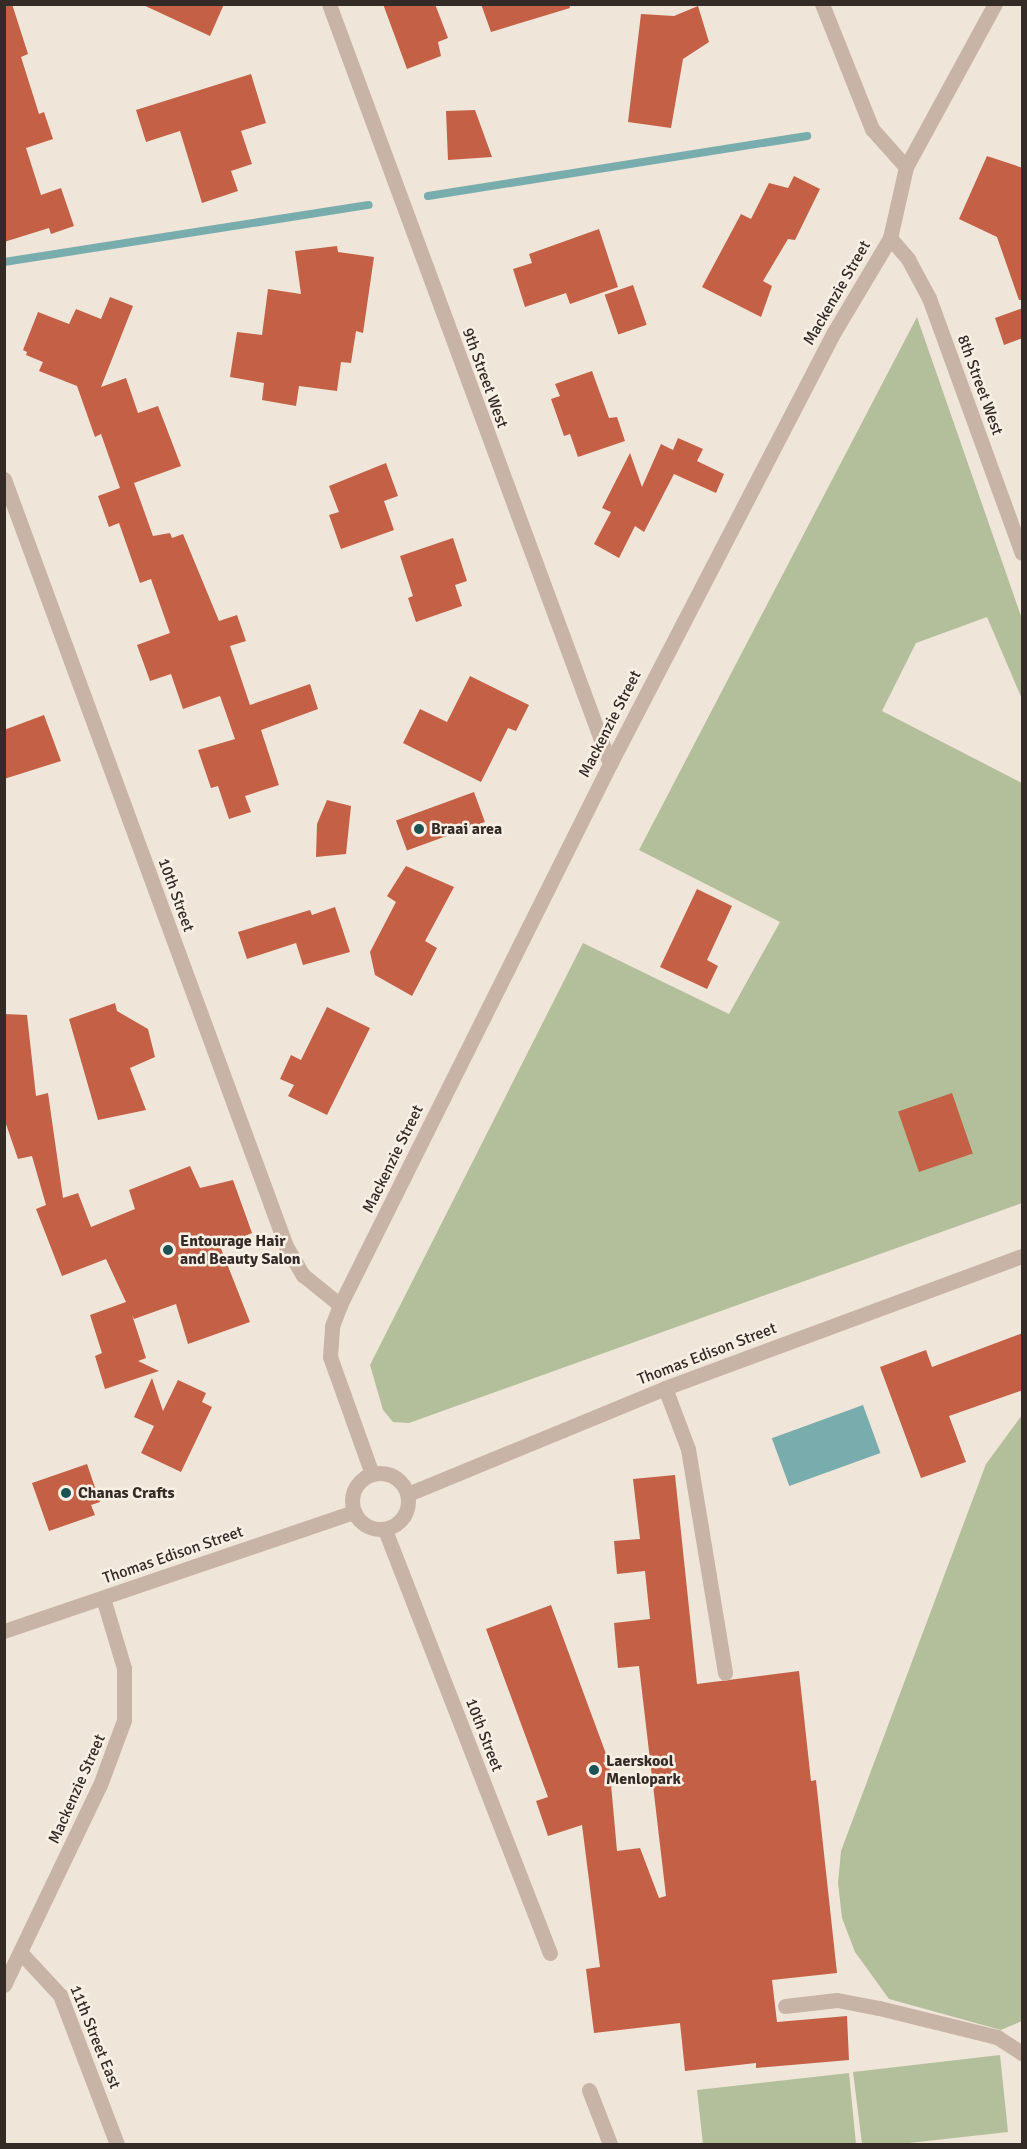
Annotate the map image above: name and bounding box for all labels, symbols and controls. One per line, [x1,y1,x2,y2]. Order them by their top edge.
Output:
street label: Mackenzie Street [799,237,875,349]
street label: 9th Street West [458,325,512,431]
street label: 8th Street West [953,332,1007,438]
street label: Mackenzie Street [575,667,645,781]
place label: Braai area [431,819,502,839]
marker: Braai area [412,822,426,836]
street label: 10th Street [154,856,198,934]
street label: Mackenzie Street [359,1102,427,1216]
place label: Entourage Hair and Beauty Salon [180,1231,301,1269]
marker: Entourage Hair and Beauty Salon [161,1243,175,1257]
street label: Thomas Edison Street [635,1319,779,1389]
place label: Chanas Crafts [78,1483,174,1503]
marker: Chanas Crafts [59,1486,73,1500]
street label: Thomas Edison Street [100,1522,246,1588]
street label: 10th Street [461,1696,507,1774]
street label: Mackenzie Street [44,1731,110,1847]
place label: Laerskool Menlopark [606,1751,681,1789]
marker: Laerskool Menlopark [587,1763,601,1777]
street label: 11th Street East [66,1982,124,2092]

